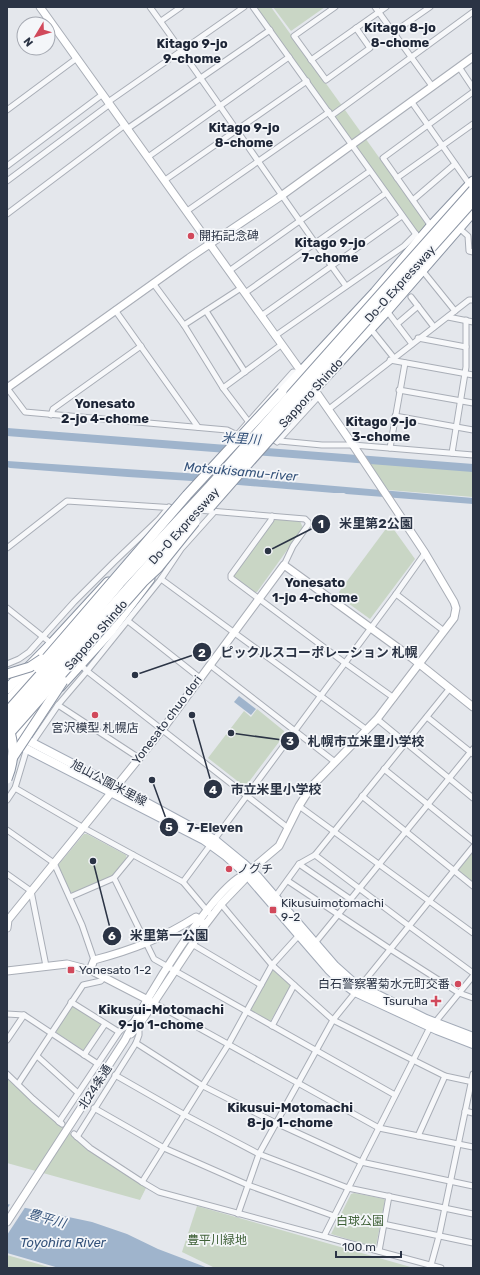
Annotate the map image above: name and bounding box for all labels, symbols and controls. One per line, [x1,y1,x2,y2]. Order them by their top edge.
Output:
north arrow [16,16,56,56]
district label: Kitago 8-jo 8-chome [364,20,436,50]
text: N [21,35,36,49]
district label: Kitago 9-jo 9-chome [156,36,228,66]
district label: Kitago 9-jo 8-chome [208,120,280,150]
place label: 開拓記念碑 [199,229,259,243]
marker: 開拓記念碑 [186,231,196,241]
district label: Kitago 9-jo 7-chome [294,235,366,265]
street label: Do-O Expressway [362,242,438,325]
street label: Sapporo Shindo [276,355,346,431]
district label: Yonesato 2-jo 4-chome [61,396,149,426]
district label: Kitago 9-jo 3-chome [345,414,417,444]
water label: 米里川 [221,430,263,447]
water label: Motsukisamu-river [183,459,300,484]
street label: Do-O Expressway [146,484,222,567]
callout: 米里第2公園 [311,511,421,536]
text: 米里第2公園 [339,516,413,531]
text: 1 [318,517,324,531]
district label: Yonesato 1-jo 4-chome [272,575,358,605]
street label: Sapporo Shindo [62,597,130,673]
callout: ピックルスコーポレーション 札幌 [192,640,425,665]
text: ピックルスコーポレーション 札幌 [220,645,418,660]
text: 2 [198,646,206,660]
street label: Yonesato chuo dori [129,673,205,767]
marker: 宮沢模型 札幌店 [90,710,100,720]
place label: 宮沢模型 札幌店 [52,721,138,735]
callout: 札幌市立米里小学校 [280,729,433,754]
text: 3 [286,734,294,748]
text: 札幌市立米里小学校 [307,734,425,749]
street label: 旭山公園米里線 [69,757,149,809]
callout: 市立米里小学校 [203,777,330,802]
text: 市立米里小学校 [230,782,322,797]
text: 4 [209,783,217,797]
callout: 7-Eleven [159,815,251,840]
text: 5 [165,820,173,834]
text: 7-Eleven [187,820,243,835]
place label: ノグチ [237,862,273,876]
marker: ノグチ [224,864,234,874]
place label: Kikusuimotomachi 9-2 [281,896,384,924]
marker: Kikusuimotomachi 9-2 [268,905,278,915]
callout: 米里第一公園 [102,923,216,948]
text: 米里第一公園 [130,928,208,943]
text: 6 [108,929,116,943]
place label: Yonesato 1-2 [79,963,151,977]
marker: Yonesato 1-2 [66,965,76,975]
place label: 白石警察署菊水元町交番 [318,977,450,991]
marker: 白石警察署菊水元町交番 [453,979,463,989]
place label: Tsuruha [383,994,428,1008]
marker: Tsuruha [431,996,441,1006]
district label: Kikusui-Motomachi 9-jo 1-chome [98,1002,224,1032]
street label: 北24条通 [75,1062,115,1112]
district label: Kikusui-Motomachi 8-jo 1-chome [227,1100,353,1130]
water label: 豊平川 [26,1206,70,1232]
park label: 白球公園 [336,1214,384,1228]
park label: 豊平川緑地 [187,1233,247,1247]
scale bar [336,1233,401,1259]
water label: Toyohira River [20,1235,107,1250]
text: 100 m [342,1240,376,1254]

